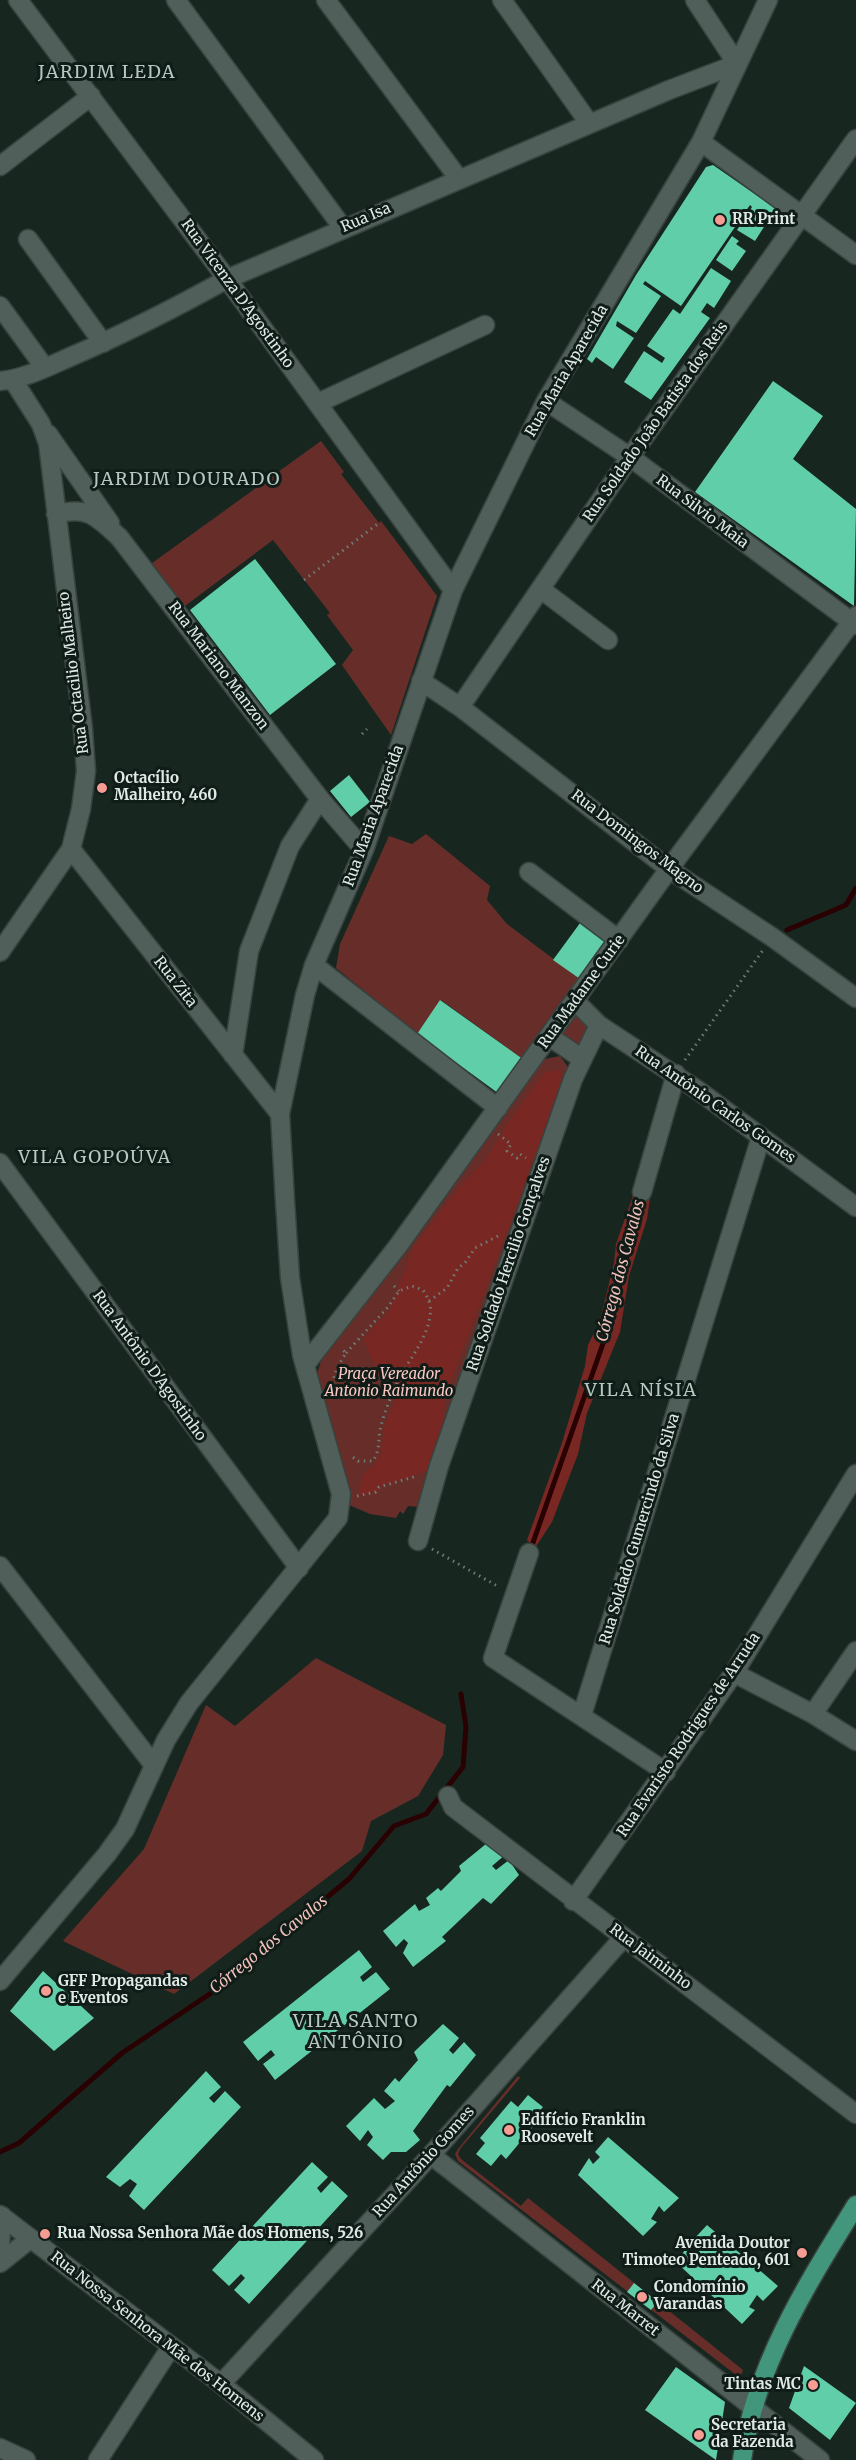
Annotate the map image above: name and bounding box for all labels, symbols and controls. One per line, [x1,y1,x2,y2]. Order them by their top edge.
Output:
district label: JARDIM LEDA [38,62,176,84]
street label: Rua Isa [338,200,394,236]
place label: RR Print [732,211,795,229]
marker: RR Print [713,213,727,227]
street label: Rua Vicenza D'Agostinho [177,216,297,372]
street label: Rua Maria Aparecida [522,302,612,440]
street label: Rua Soldado João Batista dos Reis [580,319,732,525]
district label: JARDIM DOURADO [93,469,281,491]
street label: Rua Silvio Maia [652,472,752,552]
street label: Rua Octacilio Malheiro [55,591,93,755]
street label: Rua Mariano Manzon [164,598,272,734]
street label: Rua Maria Aparecida [340,743,408,889]
place label: Octacílio Malheiro, 460 [114,770,217,805]
marker: Octacílio Malheiro, 460 [95,781,109,795]
street label: Rua Domingos Magno [567,787,707,897]
street label: Rua Madame Curie [535,932,629,1052]
street label: Rua Zita [150,953,200,1011]
street label: Rua Antônio Carlos Gomes [631,1043,799,1167]
district label: VILA GOPOÚVA [18,1147,172,1169]
street label: Rua Soldado Hercilio Gonçalves [464,1154,554,1374]
water label: Córrego dos Cavalos [593,1198,649,1344]
street label: Rua Antônio D'Agostinho [88,1287,210,1445]
park label: Praça Vereador Antonio Raimundo [325,1366,453,1401]
district label: VILA NÍSIA [585,1380,697,1402]
street label: Rua Soldado Gumercindo da Silva [596,1411,684,1647]
street label: Rua Evaristo Rodrigues de Arruda [614,1630,764,1840]
water label: Córrego dos Cavalos [206,1892,332,1998]
street label: Rua Jaiminho [606,1920,694,1994]
place label: GFF Propagandas e Eventos [58,1973,188,2008]
marker: GFF Propagandas e Eventos [39,1984,53,1998]
district label: VILA SANTO ANTÔNIO [293,2011,419,2054]
street label: Rua Antônio Gomes [369,2103,479,2221]
place label: Edifício Franklin Roosevelt [521,2112,646,2147]
marker: Edifício Franklin Roosevelt [502,2123,516,2137]
place label: Rua Nossa Senhora Mãe dos Homens, 526 [57,2225,363,2243]
marker: Rua Nossa Senhora Mãe dos Homens, 526 [38,2227,52,2241]
place label: Avenida Doutor Timoteo Penteado, 601 [623,2235,790,2270]
marker: Avenida Doutor Timoteo Penteado, 601 [795,2246,809,2260]
street label: Rua Nossa Senhora Mãe dos Homens [47,2248,267,2426]
street label: Rua Marret [588,2276,662,2340]
place label: Condomínio Varandas [654,2279,745,2314]
marker: Condomínio Varandas [635,2290,649,2304]
place label: Tintas MC [724,2376,801,2394]
marker: Tintas MC [806,2378,820,2392]
place label: Secretaria da Fazenda [711,2417,794,2452]
marker: Secretaria da Fazenda [692,2428,706,2442]

